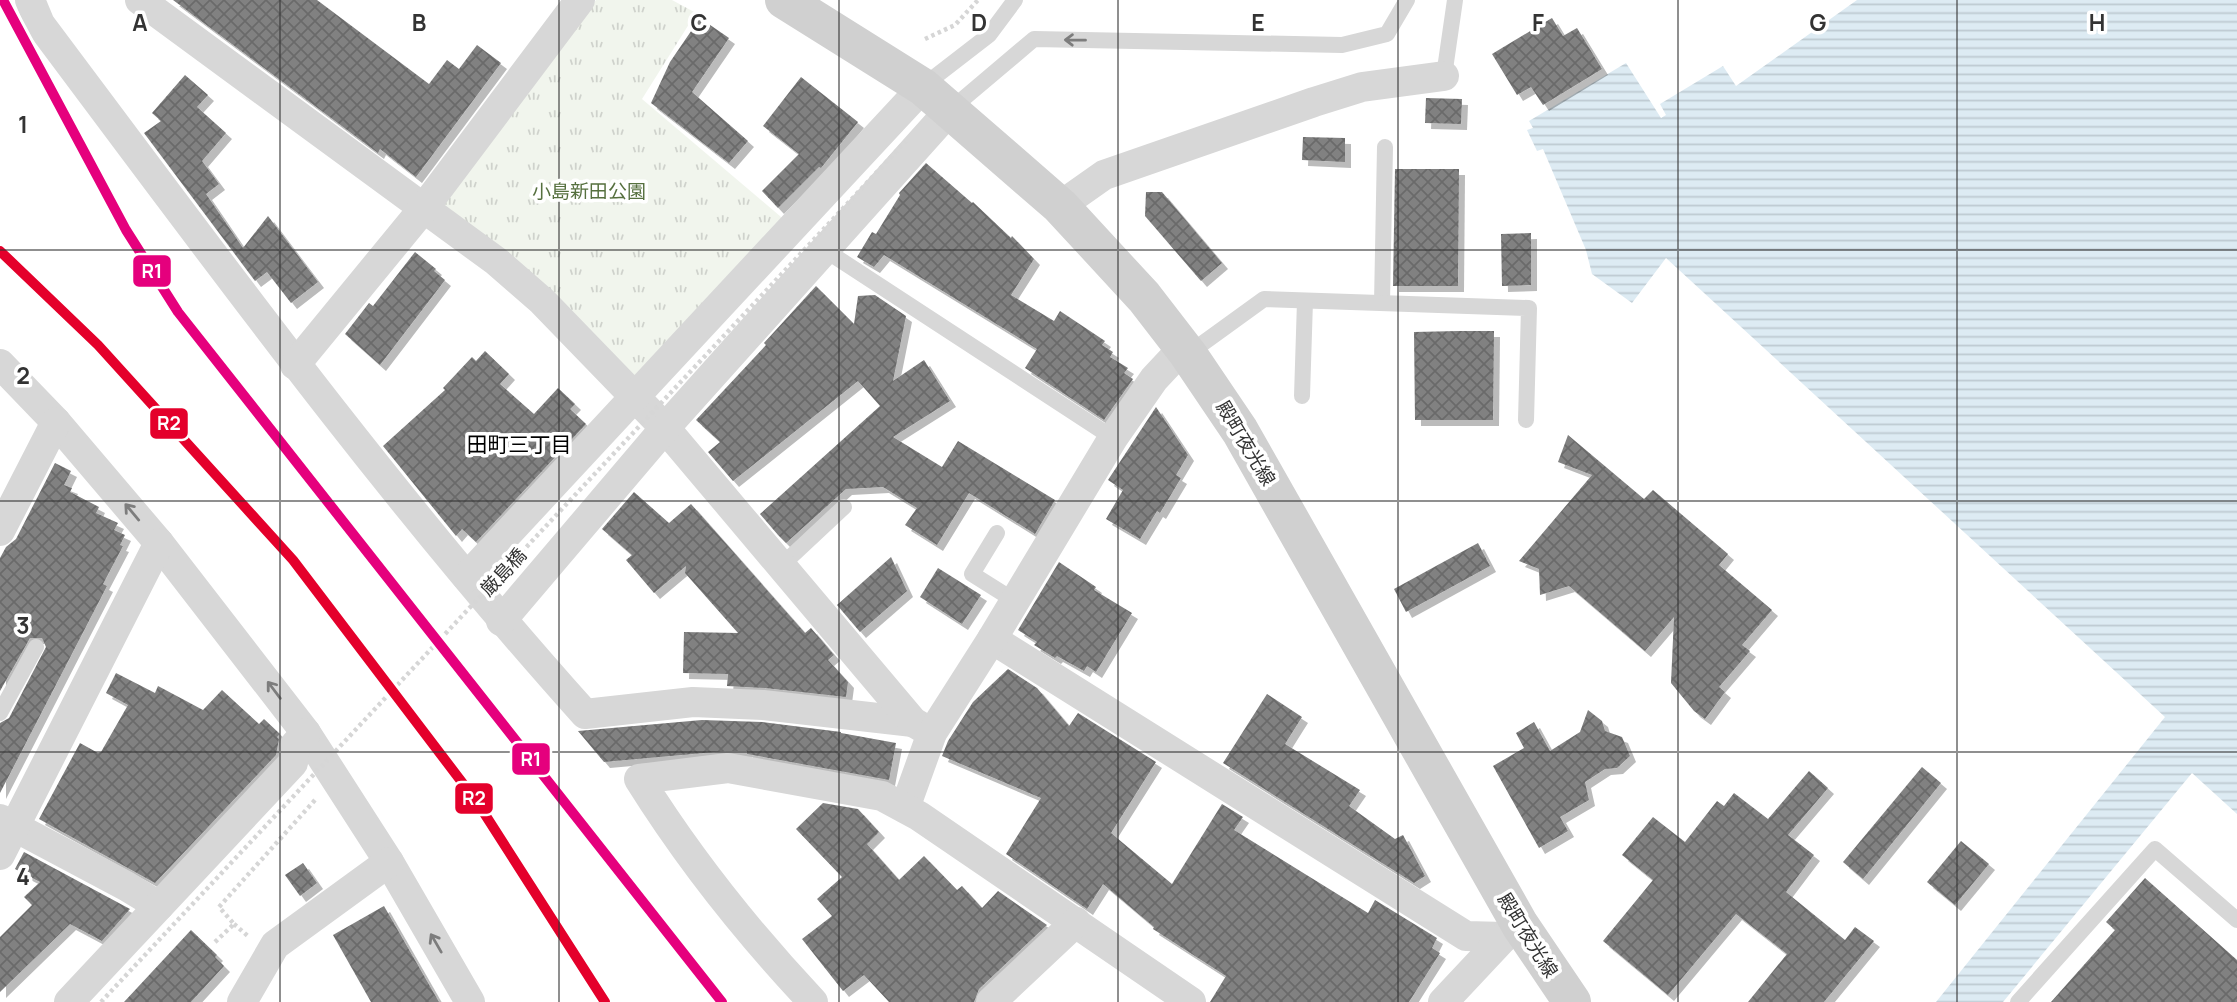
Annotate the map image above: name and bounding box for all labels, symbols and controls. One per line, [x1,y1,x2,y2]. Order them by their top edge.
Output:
text: A [132,6,148,38]
text: B [412,6,426,38]
text: C [691,6,708,38]
text: D [971,6,987,38]
text: E [1251,6,1265,38]
text: F [1532,6,1544,38]
text: G [1810,6,1827,38]
text: H [2089,6,2105,38]
one-way arrow [1064,33,1087,47]
text: 1 [18,108,28,140]
park label: 小島新田公園 [532,178,646,204]
line badge: R1 [132,254,172,288]
text: R1 [142,258,162,284]
text: 2 [16,359,30,391]
street label: 殿町夜光線 [1210,396,1282,490]
line badge: R2 [149,407,189,440]
text: R2 [157,410,181,436]
district label: 田町三丁目 [467,430,572,458]
one-way arrow [124,503,140,521]
street label: 厳島橋 [474,542,532,602]
text: 3 [16,609,30,641]
one-way arrow [266,681,281,700]
line badge: R1 [511,742,551,776]
text: R1 [521,746,541,772]
line badge: R2 [454,782,494,815]
text: R2 [462,785,486,811]
text: 4 [16,860,30,892]
street label: 殿町夜光線 [1492,888,1564,982]
one-way arrow [429,934,443,954]

